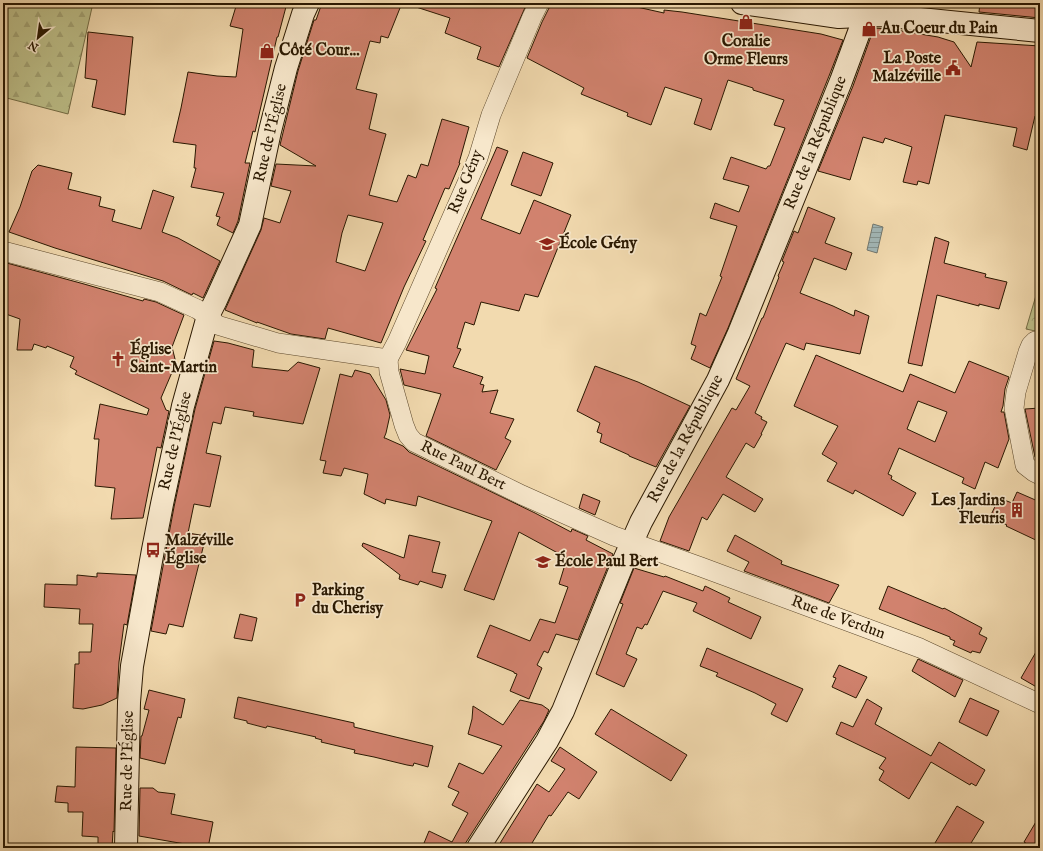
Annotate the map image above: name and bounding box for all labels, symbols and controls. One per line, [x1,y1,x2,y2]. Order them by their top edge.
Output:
shop icon: Coralie Orme Fleurs [737,13,755,31]
north arrow [18,18,58,58]
place label: Au Coeur du Pain [880,19,998,39]
shop icon: Au Coeur du Pain [860,20,878,38]
place label: Coralie Orme Fleurs [704,32,788,70]
text: N [26,37,42,55]
place label: Côté Cour... [279,41,360,61]
shop icon: Côté Cour... [258,42,276,60]
place label: La Poste Malzéville [872,49,942,87]
public building icon: La Poste Malzéville [944,59,962,77]
street label: Rue de la République [780,73,852,213]
street label: Rue de l'Église [248,81,292,184]
street label: Rue Gény [444,147,488,217]
place label: École Gény [559,232,638,254]
school or university icon: École Gény [538,235,556,253]
place label: Église Saint-Martin [130,338,217,378]
church icon: Église Saint-Martin [109,350,127,368]
street label: Rue de la République [644,371,728,507]
street label: Rue de l'Église [153,389,197,492]
street label: Rue Paul Bert [417,437,510,496]
place label: Les Jardins Fleuris [931,491,1005,529]
building icon: Les Jardins Fleuris [1008,501,1026,519]
place label: Malzéville Église [165,531,234,569]
bus stop icon: Malzéville Église [144,541,162,559]
place label: École Paul Bert [555,550,659,572]
school or university icon: École Paul Bert [534,553,552,571]
place label: Parking du Cherisy [312,581,384,619]
parking icon: Parking du Cherisy [291,591,309,609]
street label: Rue de Verdun [788,592,888,644]
street label: Rue de l'Église [115,710,139,812]

